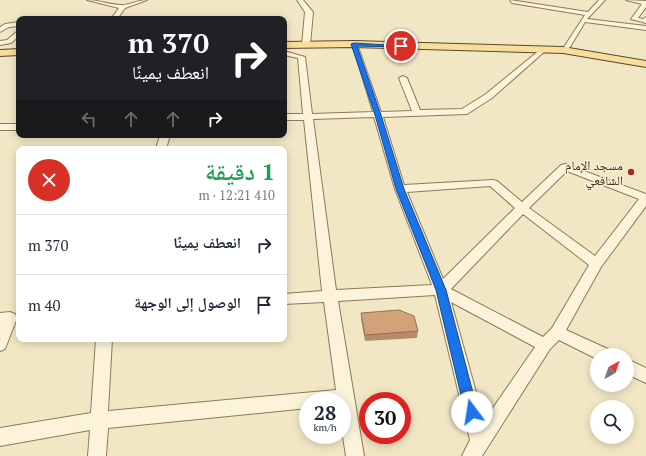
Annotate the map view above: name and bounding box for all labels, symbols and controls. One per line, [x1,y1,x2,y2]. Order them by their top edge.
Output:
text: 370 m [128,24,209,61]
pin [384,29,418,63]
icon: right [223,32,275,84]
icon: arrive [390,35,412,57]
text: انعطف يمينًا [132,60,209,84]
icon: left [78,108,100,130]
icon: ahead [120,108,142,130]
icon: ahead [162,108,184,130]
icon: right [204,108,226,130]
text: 1 دقيقة [205,155,275,187]
place label: مسجد الإمام الشافعي [565,156,623,191]
button: close [28,159,70,201]
marker: مسجد الإمام الشافعي [626,167,636,177]
text: 410 m · 12:21 [198,186,275,204]
text: انعطف يمينًا [173,232,241,252]
icon: right [253,234,275,256]
text: 370 m [28,235,69,255]
text: الوصول إلى الوجهة [134,292,241,312]
icon: arrive [253,294,275,316]
text: 40 m [28,295,61,315]
north arrow [590,348,634,392]
map controls [590,348,634,444]
position arrow [451,391,493,433]
speed limit sign: 30 [359,392,411,444]
text: 28 [314,399,336,426]
button: search [590,400,634,444]
text: km/h [313,421,337,434]

